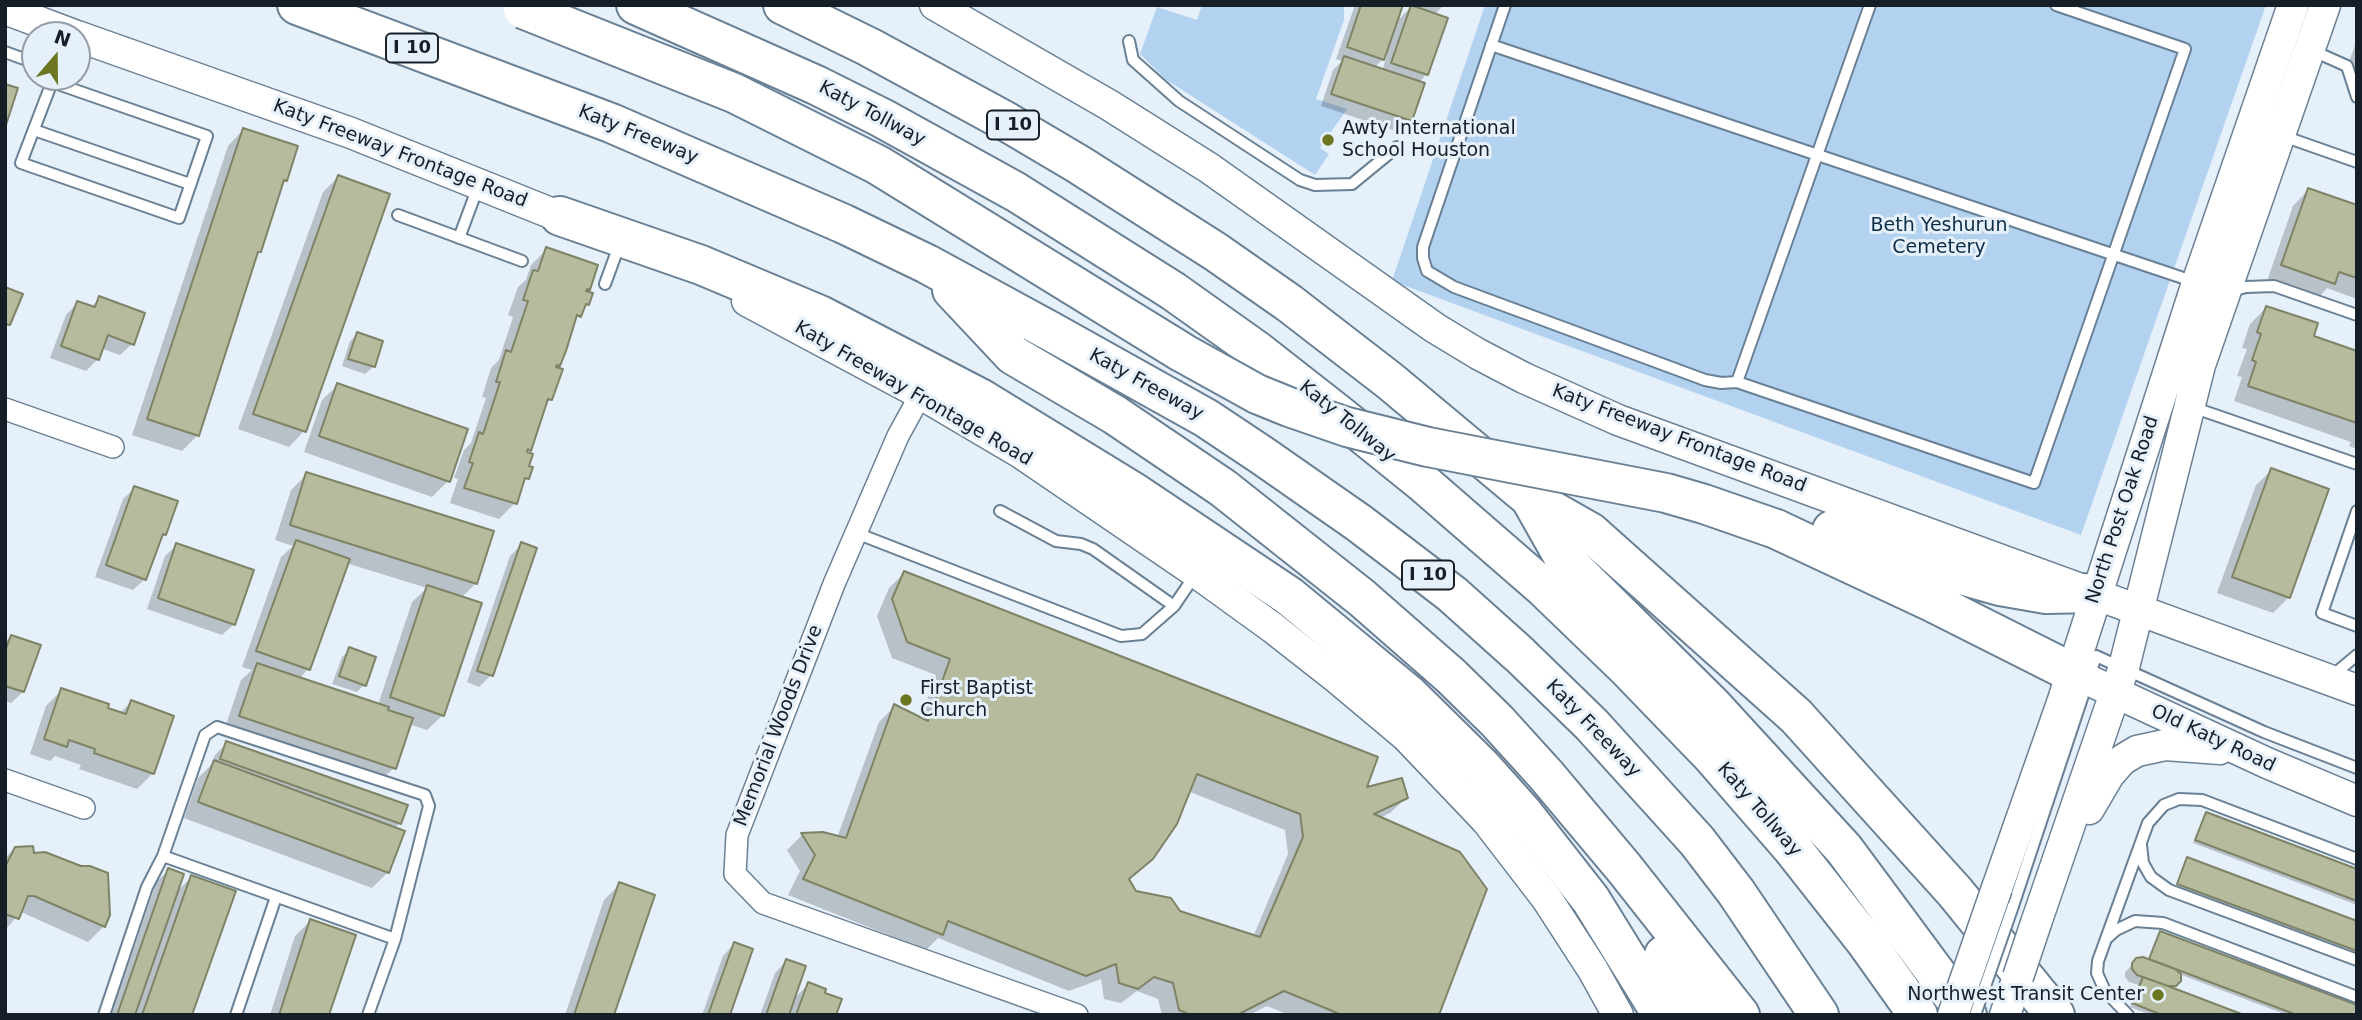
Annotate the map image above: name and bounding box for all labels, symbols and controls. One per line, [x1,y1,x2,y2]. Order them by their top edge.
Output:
north arrow [21,21,91,91]
text: N [51,25,74,51]
road number: I 10 [386,33,438,62]
street label: Katy Tollway [815,76,929,152]
street label: Katy Freeway Frontage Road [270,95,530,213]
street label: Katy Freeway [575,101,701,169]
road number: I 10 [987,110,1039,140]
place label: Awty International School Houston [1342,118,1516,162]
marker: Awty International School Houston [1320,132,1336,148]
park label: Beth Yeshurun Cemetery [1871,215,2007,259]
street label: Katy Freeway Frontage Road [790,317,1036,471]
street label: Katy Freeway [1085,344,1207,426]
street label: Katy Tollway [1294,376,1400,468]
street label: Katy Freeway Frontage Road [1549,380,1809,498]
street label: North Post Oak Road [2082,413,2164,607]
road number: I 10 [1402,560,1454,590]
street label: Memorial Woods Drive [730,622,828,830]
street label: Katy Freeway [1541,675,1645,783]
place label: First Baptist Church [920,678,1033,722]
marker: First Baptist Church [898,692,914,708]
street label: Old Katy Road [2147,700,2279,778]
street label: Katy Tollway [1712,758,1806,862]
place label: Northwest Transit Center [1907,984,2144,1006]
marker: Northwest Transit Center [2150,987,2166,1003]

